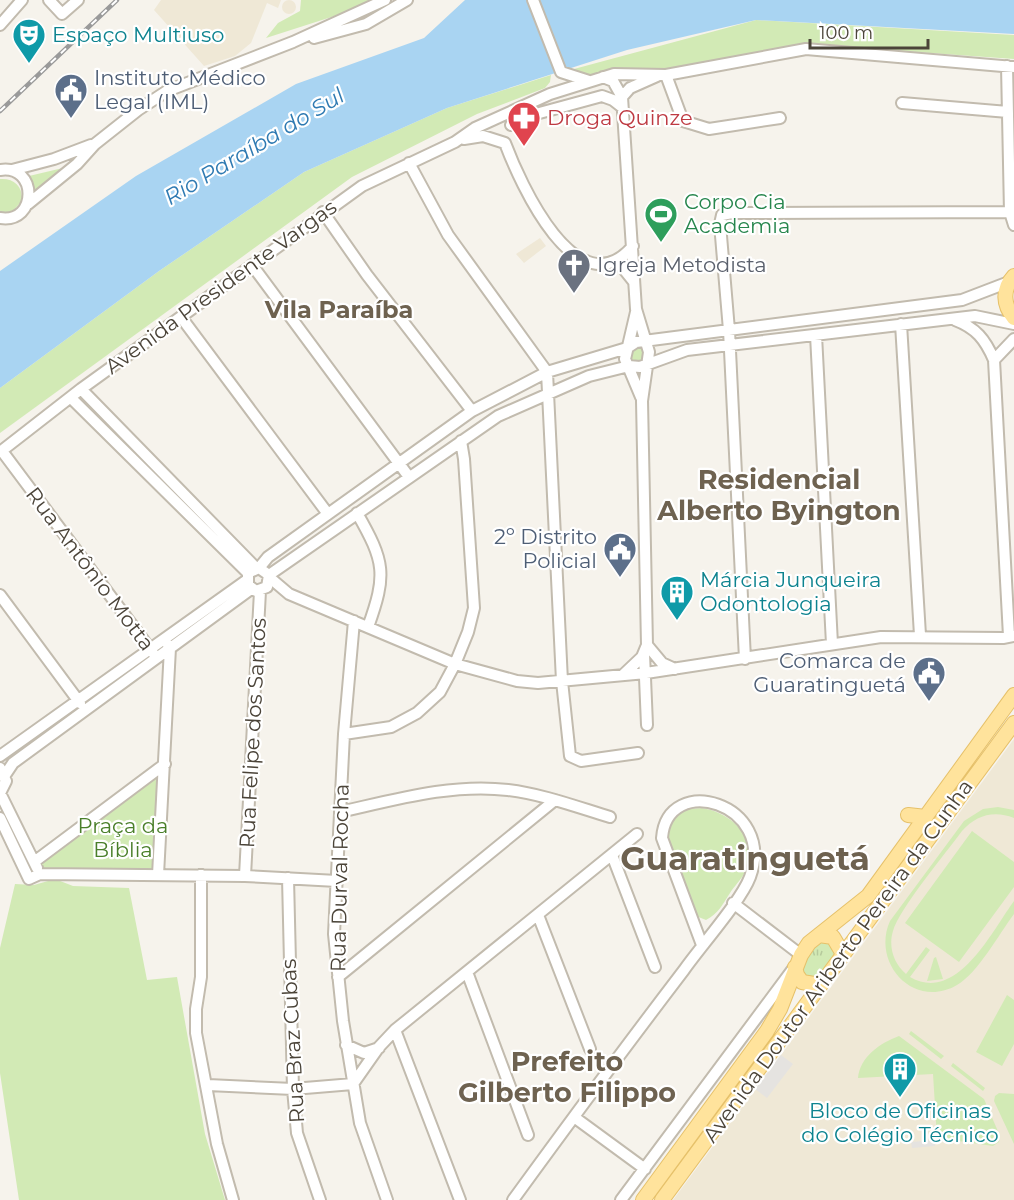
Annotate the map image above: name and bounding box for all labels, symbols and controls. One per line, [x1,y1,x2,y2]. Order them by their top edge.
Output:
scale bar [810,12,928,50]
theatre icon: Espaço Multiuso [11,17,47,64]
place label: Espaço Multiuso [52,22,224,47]
text: 100 m [819,22,873,44]
place label: Instituto Médico Legal (IML) [94,65,266,114]
public building icon: Instituto Médico Legal (IML) [53,72,89,119]
water label: Rio Paraíba do Sul [159,82,349,211]
pharmacy icon: Droga Quinze [506,100,542,147]
place label: Droga Quinze [547,105,693,130]
place label: Corpo Cia Academia [684,189,790,238]
street label: Avenida Presidente Vargas [100,194,341,379]
sports icon: Corpo Cia Academia [643,196,679,243]
church icon: Igreja Metodista [556,247,592,294]
place label: Igreja Metodista [597,252,767,277]
district label: Vila Paraíba [264,295,413,324]
district label: Residencial Alberto Byington [656,463,901,527]
street label: Rua Antônio Motta [21,482,160,655]
place label: 2º Distrito Policial [494,524,597,573]
public building icon: 2º Distrito Policial [602,531,638,578]
place label: Márcia Junqueira Odontologia [700,567,881,616]
building icon: Márcia Junqueira Odontologia [659,574,695,621]
street label: Rua Felipe dos Santos [234,617,271,849]
place label: Comarca de Guaratinguetá [753,648,906,697]
public building icon: Comarca de Guaratinguetá [911,655,947,702]
street label: Avenida Doutor Ariberto Pereira da Cunha [697,774,978,1147]
street label: Rua Durval Rocha [325,784,354,972]
park label: Praça da Bíblia [78,813,168,862]
district label: Guaratinguetá [620,838,870,878]
street label: Rua Braz Cubas [276,958,309,1124]
district label: Prefeito Gilberto Filippo [458,1045,676,1109]
building icon: Bloco de Oficinas do Colégio Técnico [882,1051,918,1098]
place label: Bloco de Oficinas do Colégio Técnico [801,1098,999,1147]

